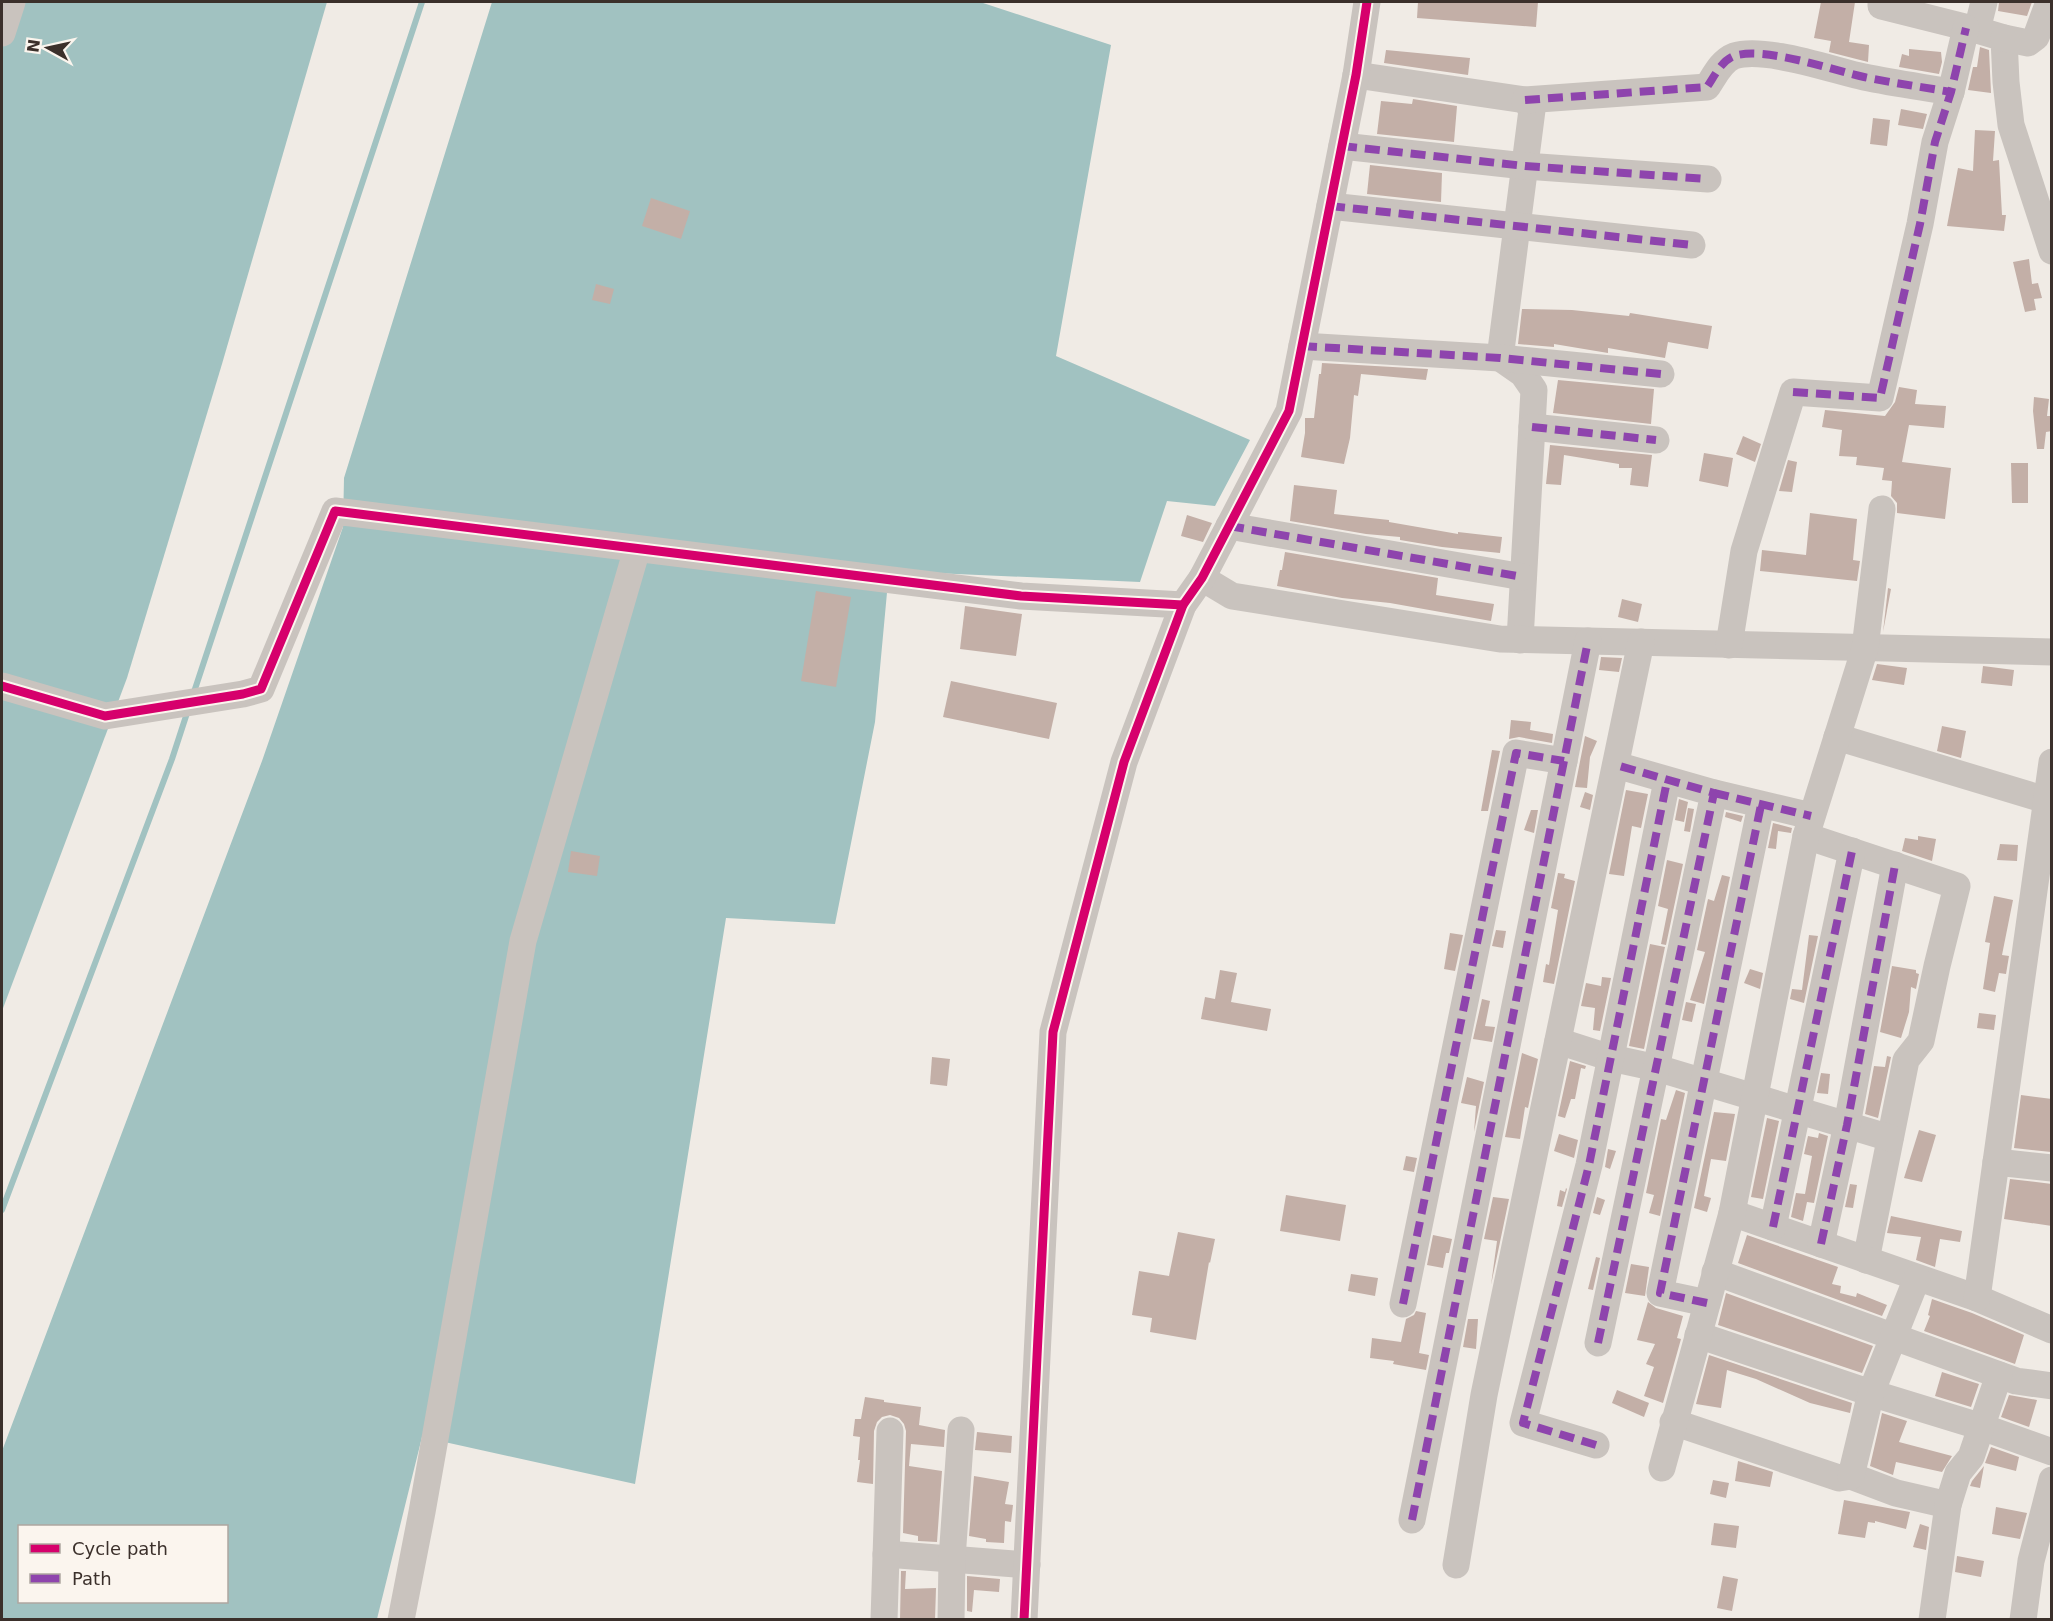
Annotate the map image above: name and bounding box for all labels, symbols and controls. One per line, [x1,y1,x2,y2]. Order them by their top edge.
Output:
north arrow [18,18,78,78]
text: N [23,38,44,54]
legend [18,1525,228,1603]
text: Cycle path [72,1538,168,1559]
text: Path [72,1568,112,1589]

